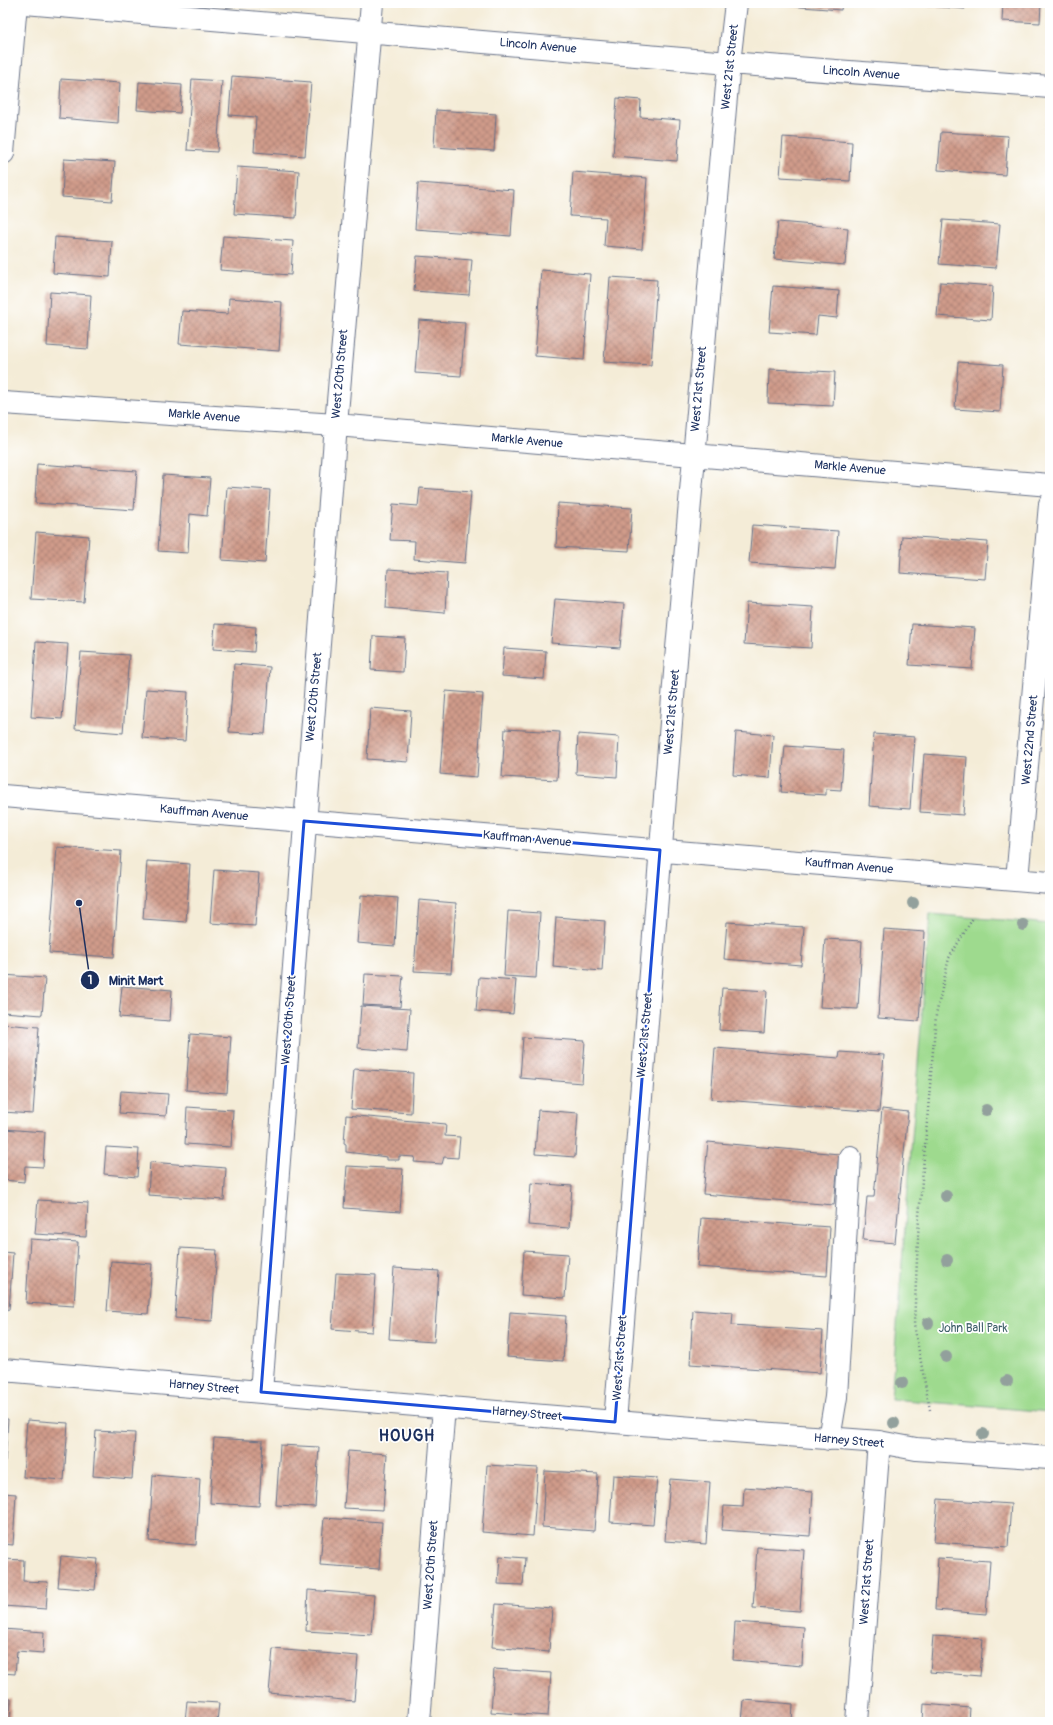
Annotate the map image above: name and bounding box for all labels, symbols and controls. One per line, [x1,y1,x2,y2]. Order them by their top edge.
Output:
street label: West 21st Street [718,23,742,110]
street label: Lincoln Avenue [499,35,577,57]
street label: Lincoln Avenue [822,63,900,83]
street label: West 20th Street [329,329,351,419]
street label: West 21st Street [688,345,710,432]
street label: Markle Avenue [168,406,240,426]
street label: Markle Avenue [491,430,563,452]
street label: Markle Avenue [814,457,886,479]
street label: West 20th Street [303,652,325,742]
street label: West 21st Street [661,668,683,755]
street label: West 22nd Street [1019,694,1041,786]
street label: Kauffman Avenue [159,802,249,824]
street label: Kauffman Avenue [482,828,572,850]
street label: Kauffman Avenue [804,855,894,877]
callout: Minit Mart [80,967,171,992]
text: 1 [88,973,92,988]
text: Minit Mart [109,973,164,989]
street label: West 20th Street [278,975,300,1065]
street label: West 21st Street [634,991,656,1078]
street label: West 21st Street [610,1315,630,1401]
park label: John Ball Park [939,1321,1007,1336]
street label: Harney Street [168,1376,240,1398]
street label: Harney Street [491,1403,563,1425]
district label: HOUGH [379,1426,435,1446]
street label: Harney Street [813,1430,885,1452]
street label: West 20th Street [420,1520,442,1610]
street label: West 21st Street [857,1539,877,1625]

